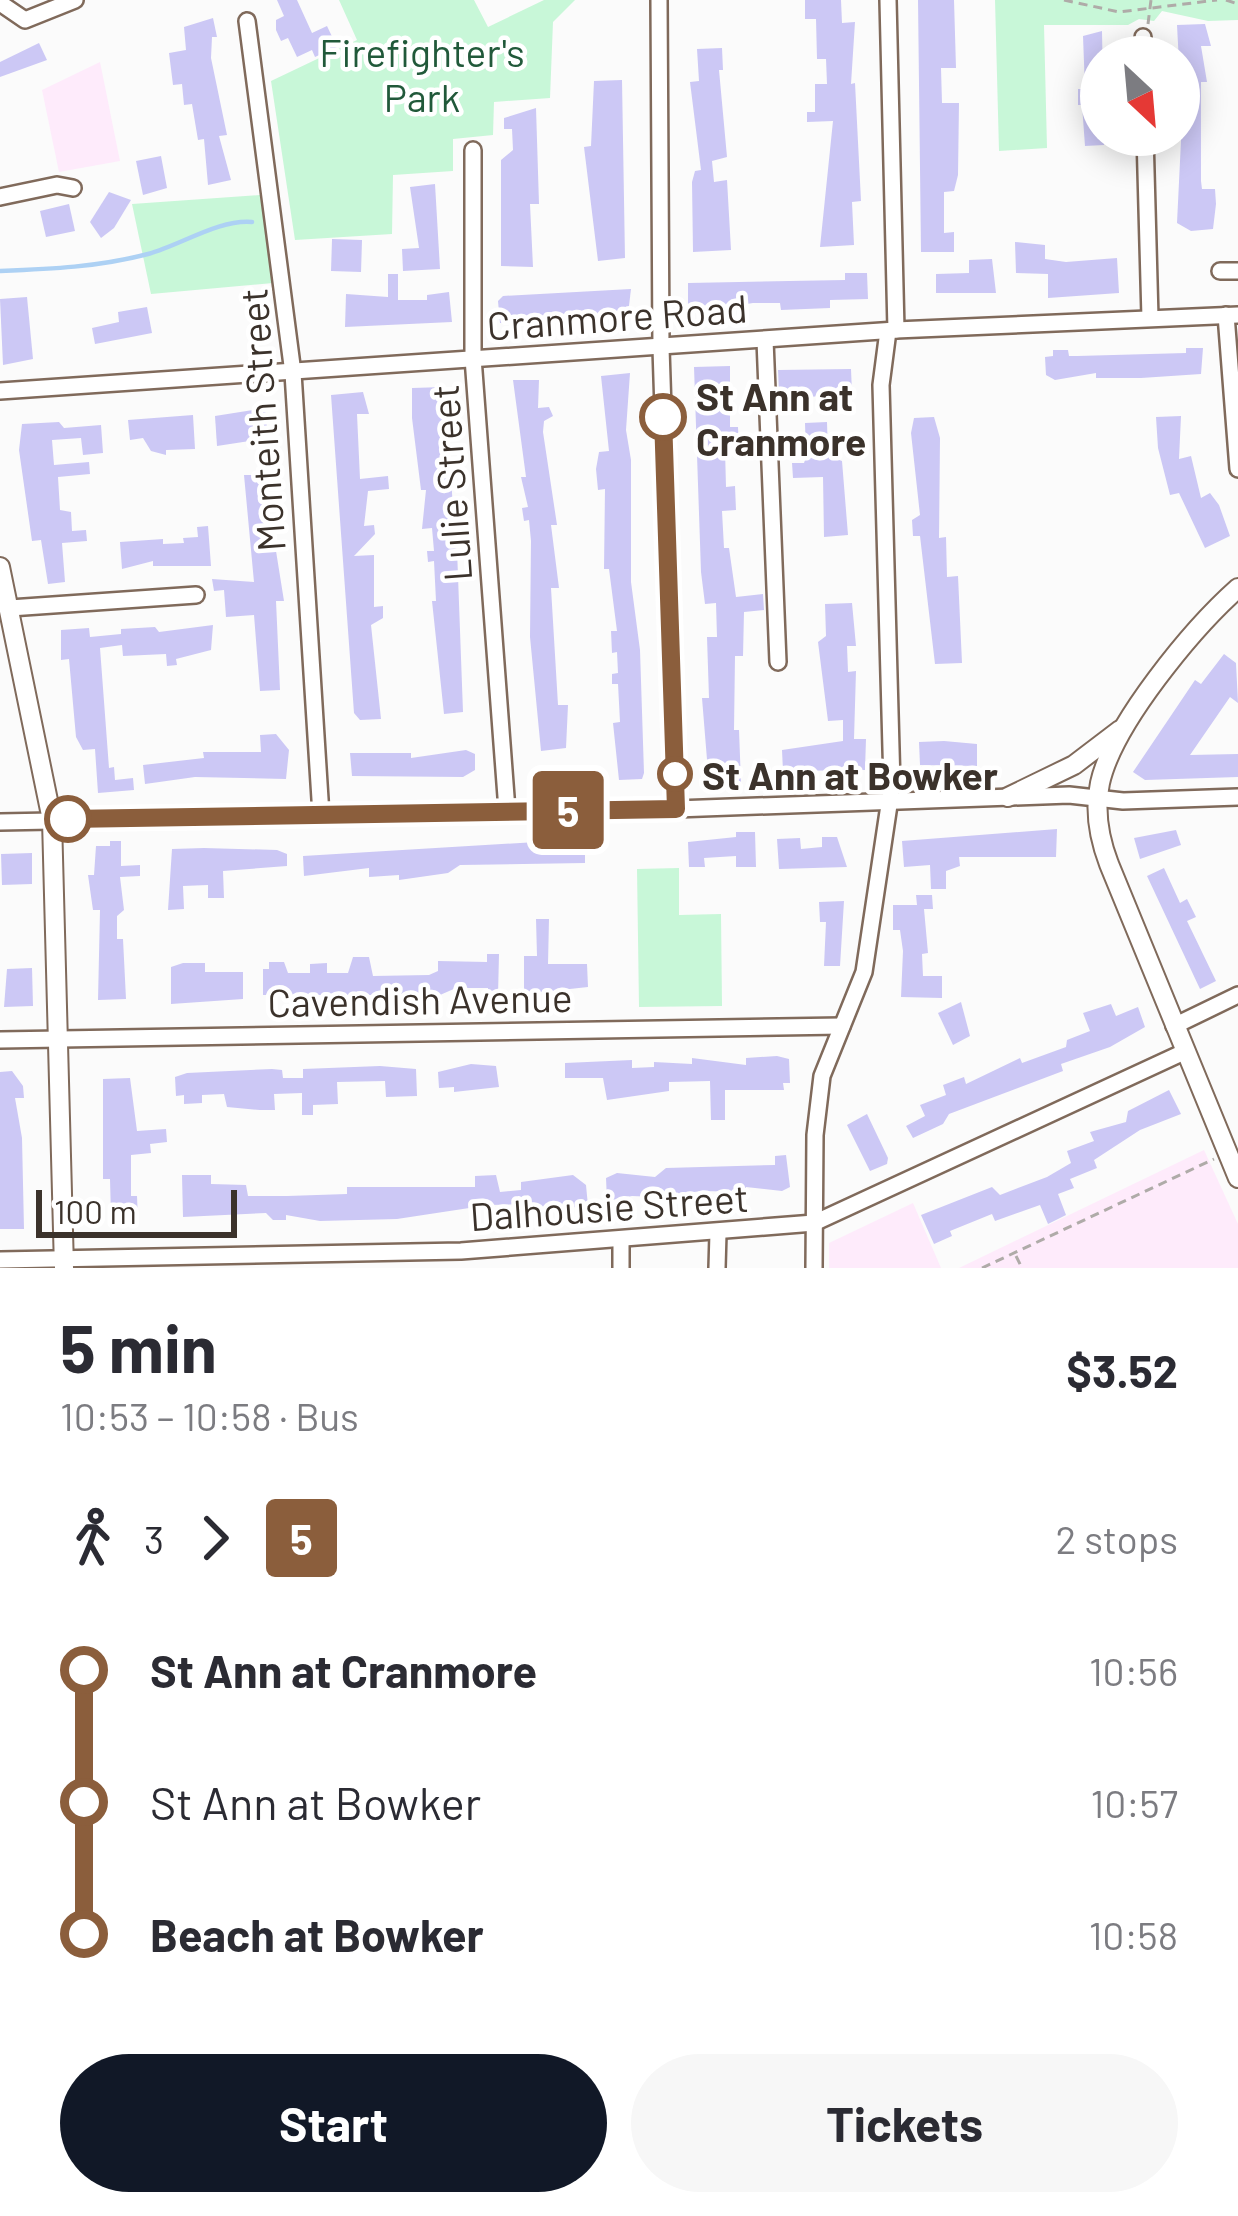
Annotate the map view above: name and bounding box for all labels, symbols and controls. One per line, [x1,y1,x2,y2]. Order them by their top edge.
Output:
park label: Firefighter's Park [319,28,525,120]
north arrow [1080,36,1200,156]
map controls [1080,36,1200,156]
street label: Cranmore Road [485,283,749,349]
street label: Monteith Street [228,287,294,553]
place label: St Ann at Cranmore [696,372,866,464]
street label: Lulie Street [420,383,480,583]
marker: St Ann at Cranmore [641,395,685,439]
place label: St Ann at Bowker [702,751,998,798]
marker: St Ann at Bowker [659,758,691,790]
line badge: 5 [529,771,607,849]
text: 5 [557,785,579,835]
unlabelled marker [46,797,90,841]
street label: Cavendish Avenue [267,973,573,1025]
street label: Dalhousie Street [468,1173,750,1239]
scale bar [36,1184,237,1237]
text: 100 m [54,1191,137,1231]
text: 5 min [60,1307,217,1386]
text: $3.52 [1066,1343,1178,1397]
text: 10:53 – 10:58 · Bus [60,1392,359,1439]
icon: walk [60,1505,126,1571]
icon: forward [182,1505,248,1571]
text: 5 [290,1513,313,1563]
text: 3 [144,1515,164,1562]
text: 2 stops [1055,1515,1178,1562]
text: St Ann at Cranmore [150,1643,537,1697]
text: 10:56 [1089,1647,1178,1694]
text: St Ann at Bowker [150,1775,481,1829]
text: 10:57 [1091,1779,1178,1826]
text: Beach at Bowker [150,1907,484,1961]
text: 10:58 [1089,1911,1178,1958]
button: Start [60,2054,607,2192]
button: Tickets [631,2054,1178,2192]

